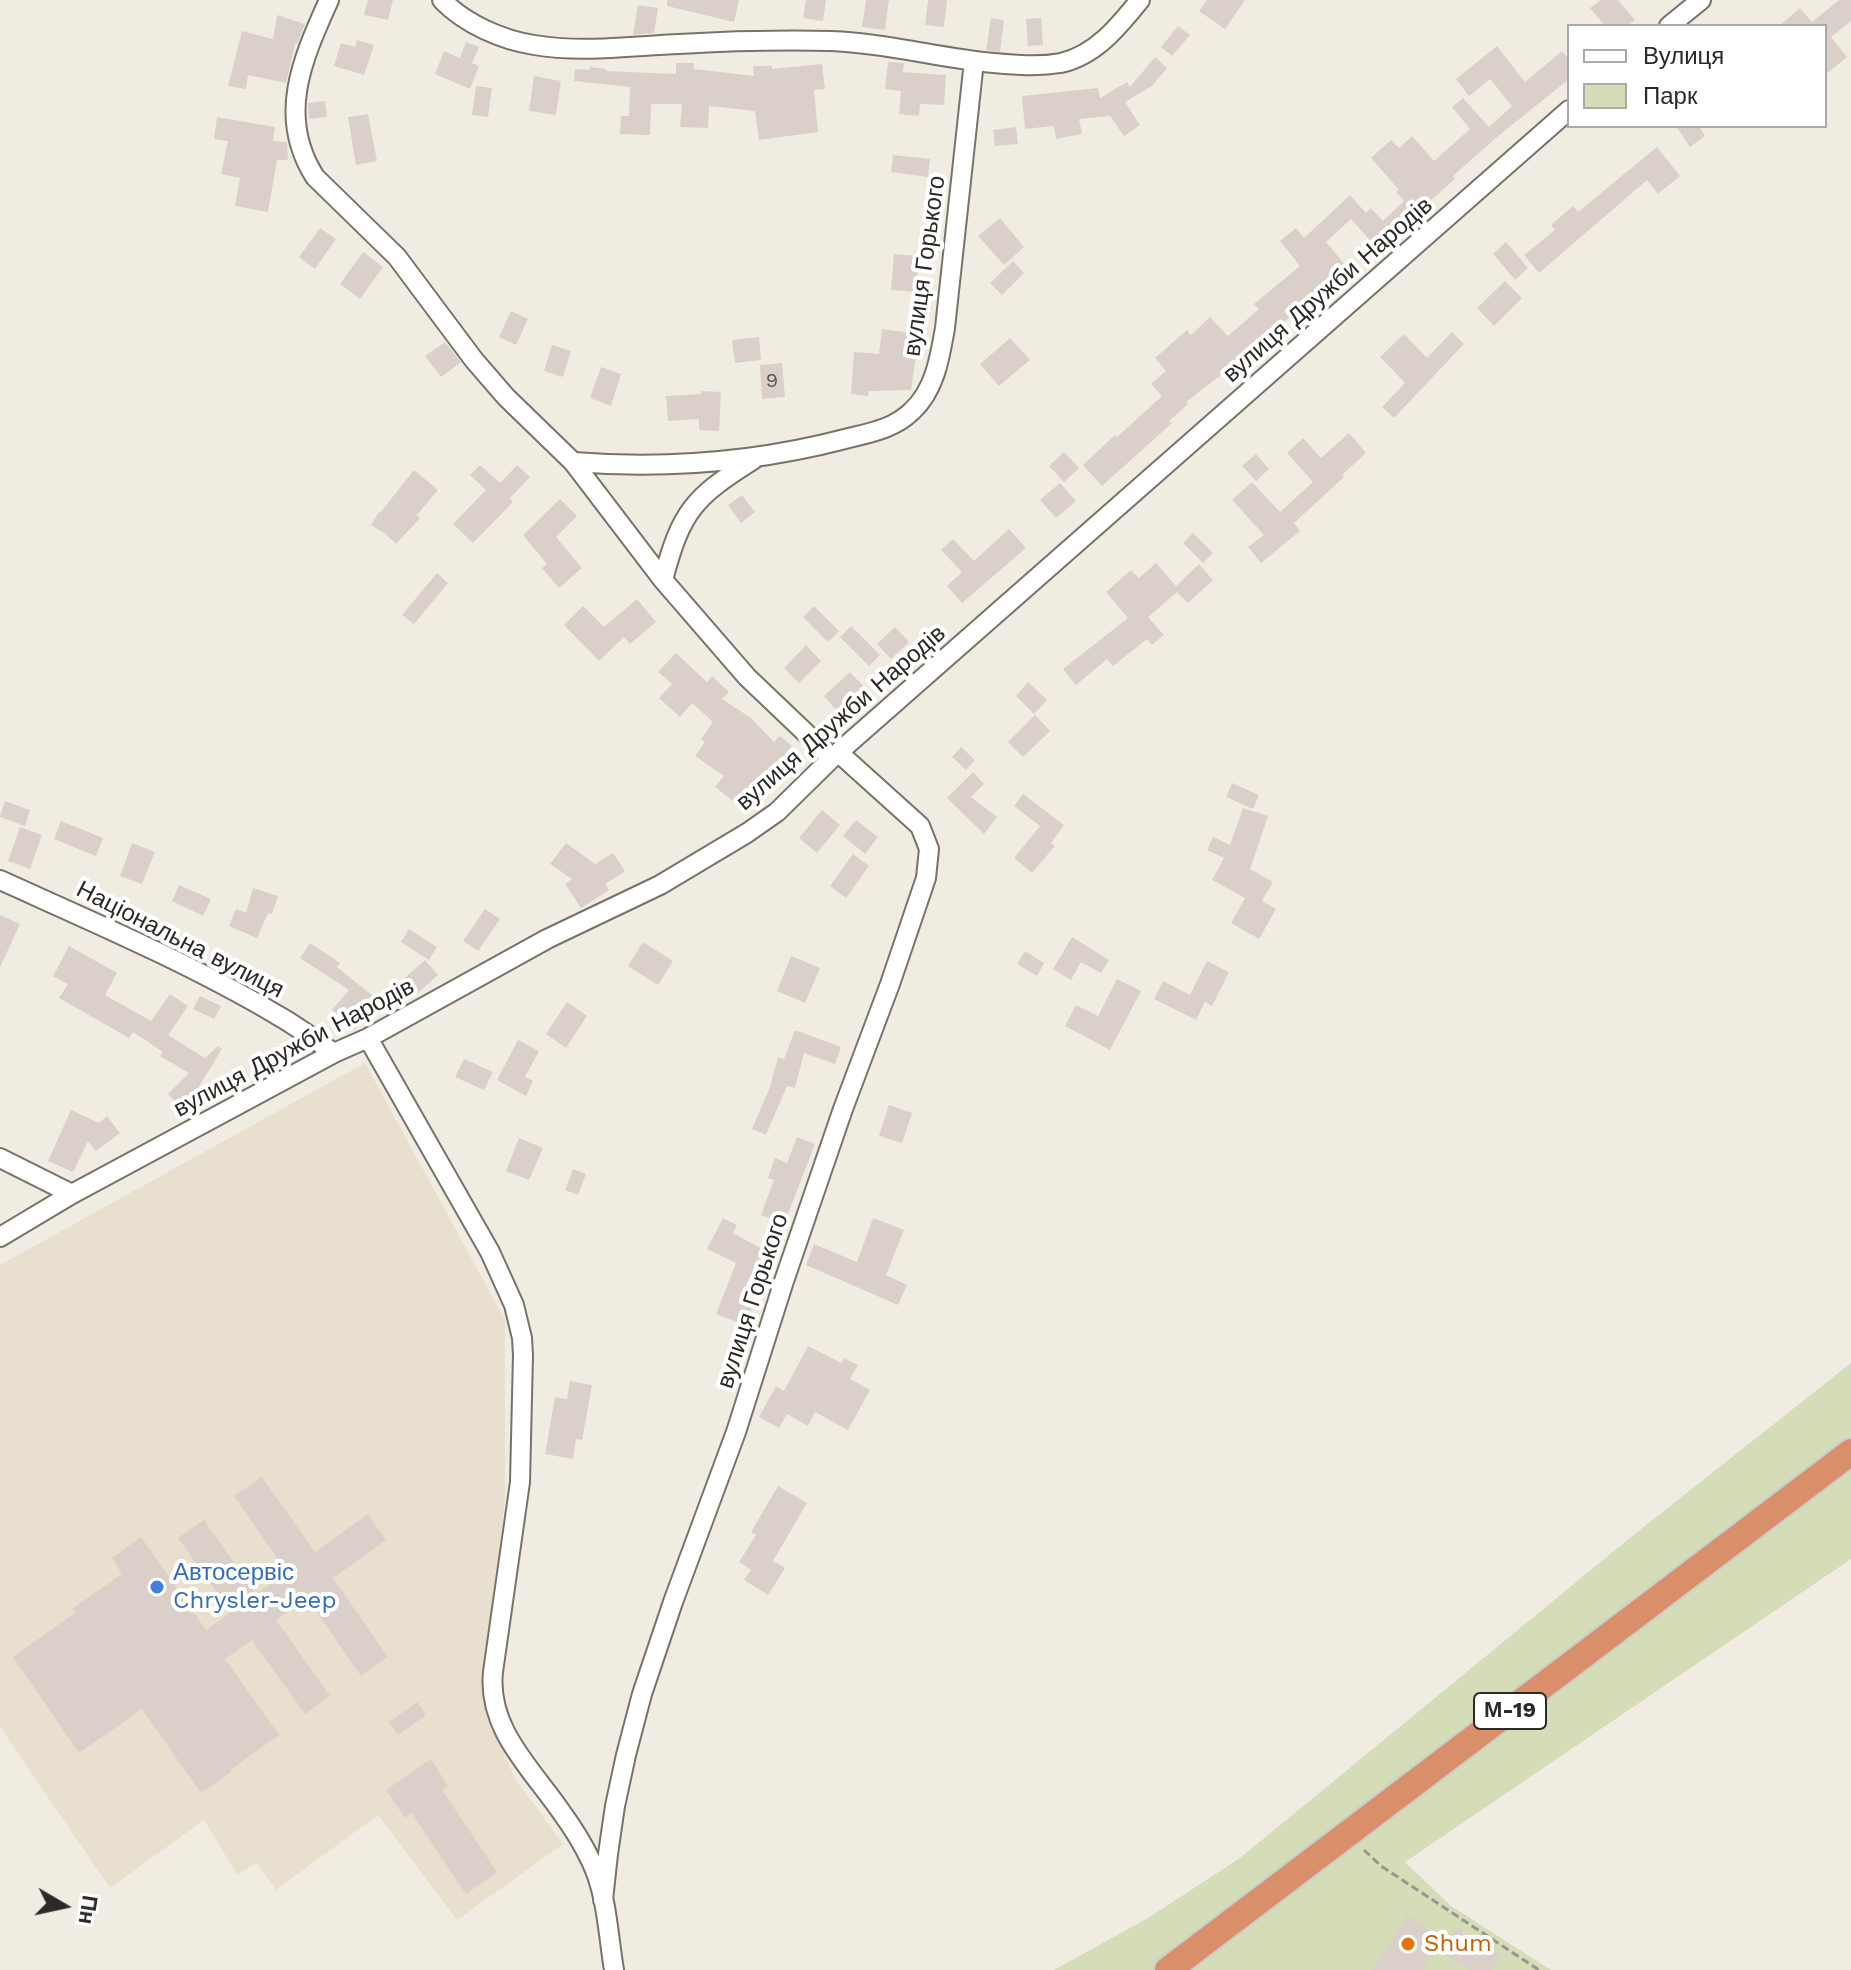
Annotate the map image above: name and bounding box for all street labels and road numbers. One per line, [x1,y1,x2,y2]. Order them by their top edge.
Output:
street label: вулиця Горького [898,174,952,358]
street label: вулиця Дружби Народів [1217,191,1439,389]
street label: вулиця Дружби Народів [730,619,952,817]
street label: Національна вулиця [72,875,288,1005]
street label: вулиця Дружби Народів [169,972,419,1124]
street label: вулиця Горького [711,1210,795,1392]
road number: М-19 [1474,1693,1546,1729]

